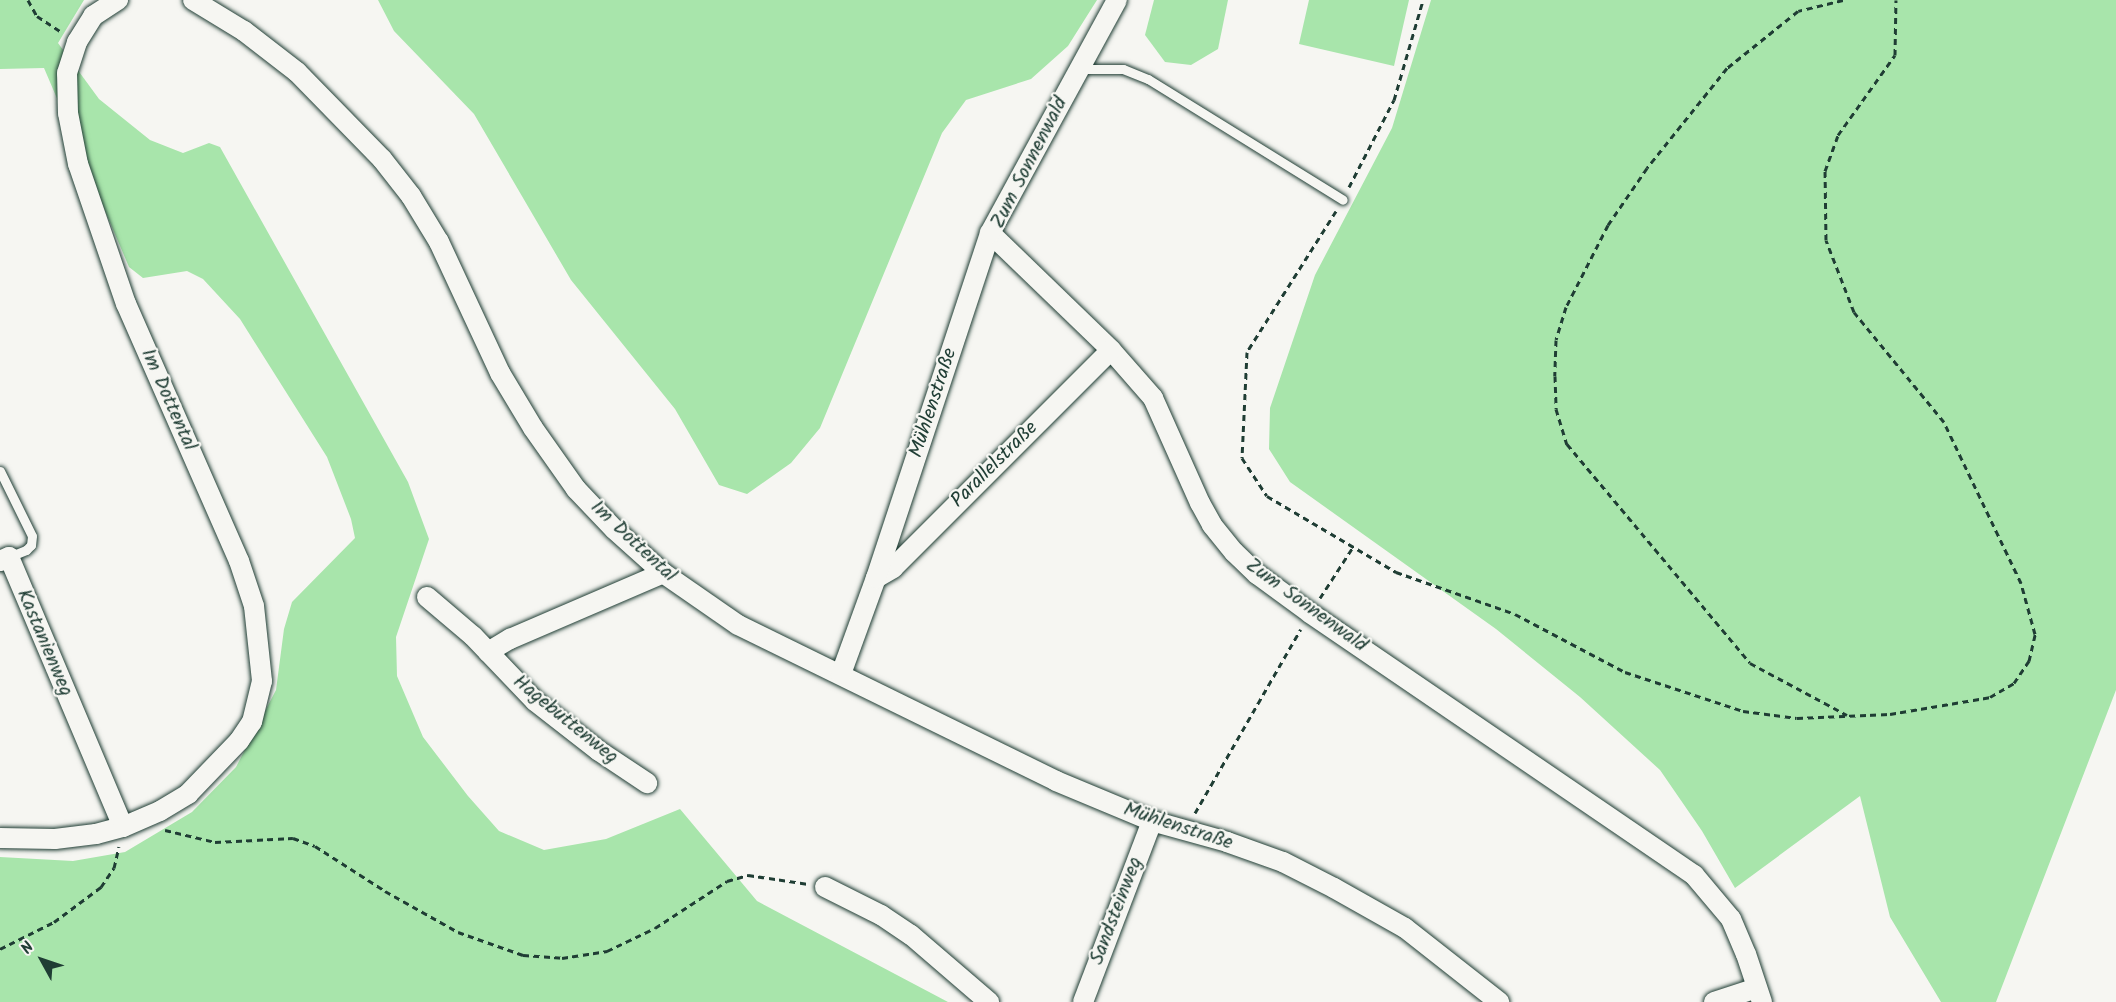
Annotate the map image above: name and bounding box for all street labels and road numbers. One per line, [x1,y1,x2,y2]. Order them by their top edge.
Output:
street label: Zum Sonnenwald [987,93,1073,233]
street label: Im Dottental [135,345,201,455]
street label: Mühlenstraße [905,345,963,461]
street label: Parallelstraße [947,417,1043,513]
street label: Im Dottental [585,496,681,588]
street label: Zum Sonnenwald [1241,554,1371,658]
street label: Kastanienweg [11,586,77,700]
street label: Hagebuttenweg [508,670,622,770]
street label: Mühlenstraße [1120,798,1236,856]
street label: Sandsteinweg [1085,854,1149,968]

